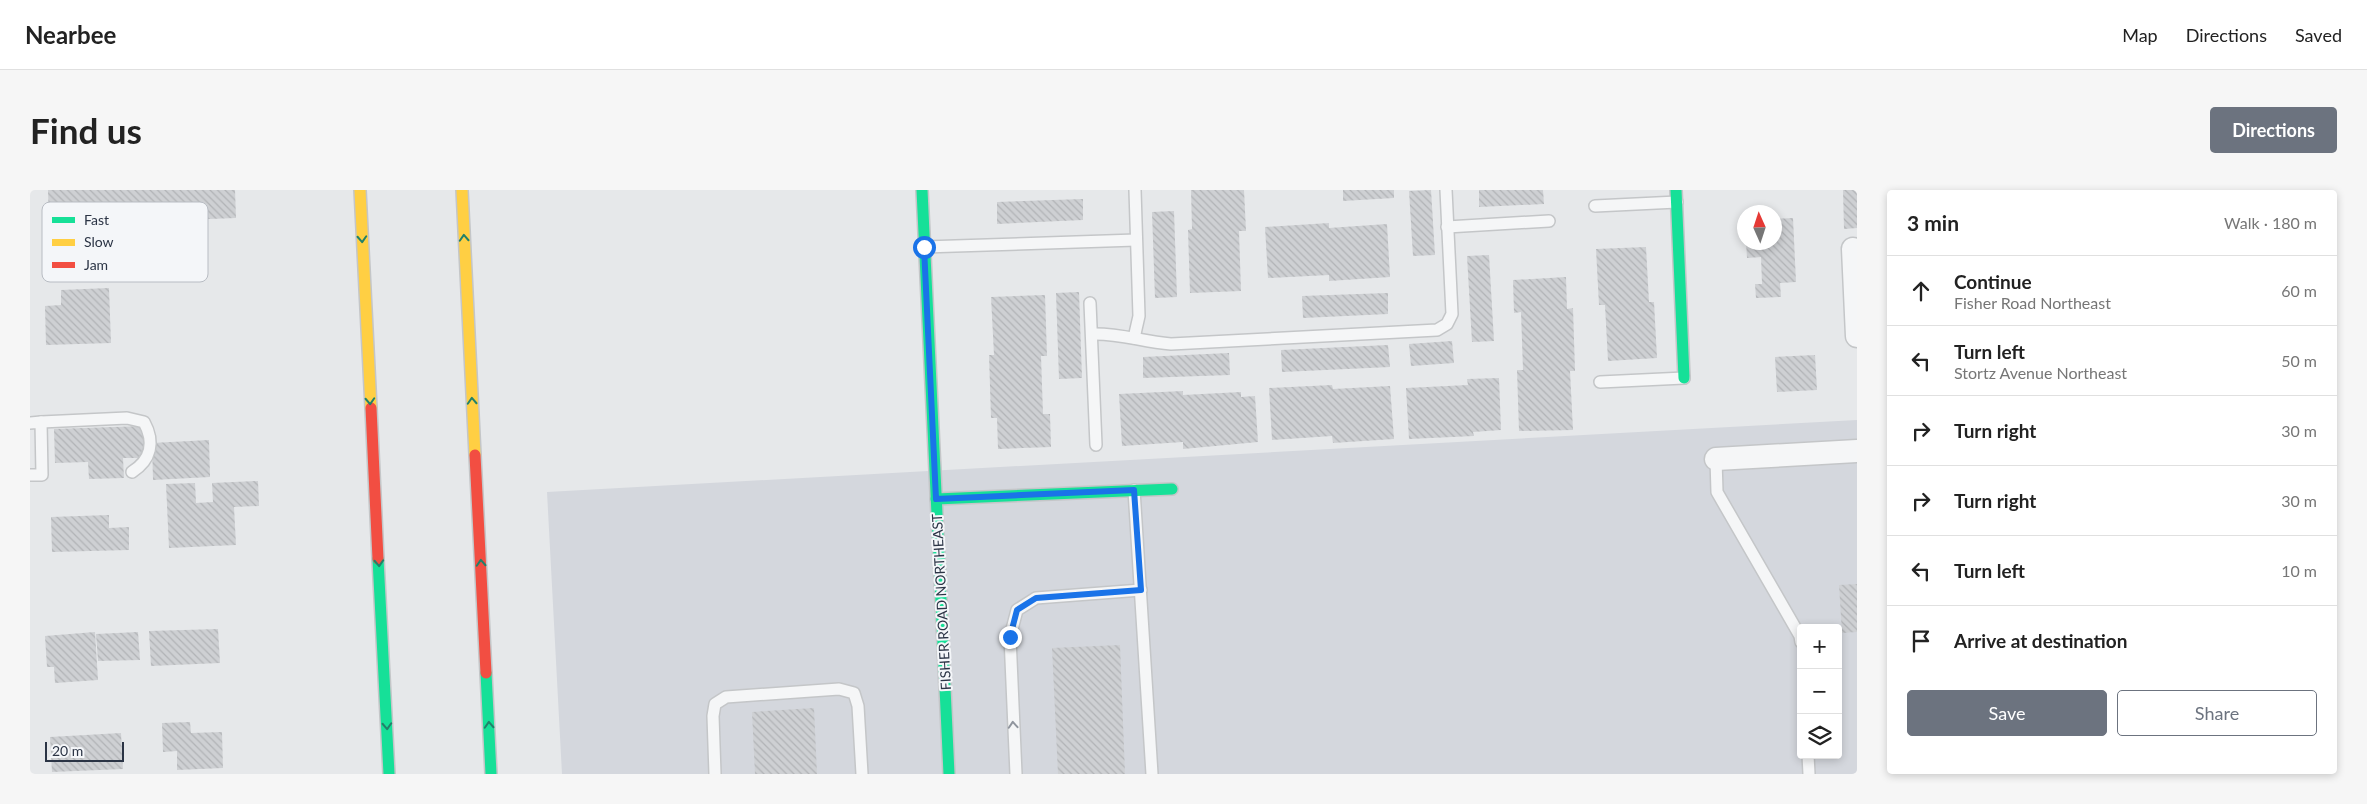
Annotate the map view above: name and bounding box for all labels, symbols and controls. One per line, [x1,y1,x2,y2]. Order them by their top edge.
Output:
text: Nearbee [25,20,116,49]
text: Map [2122,24,2158,46]
text: Directions [2186,24,2267,46]
text: Saved [2295,24,2342,46]
button: Directions [2210,107,2337,153]
text: Find us [30,109,142,151]
legend [42,202,208,282]
north arrow [1737,205,1782,250]
text: 3 min [1907,210,1959,235]
text: Fast [84,211,109,228]
text: Walk · 180 m [2224,213,2317,232]
text: Slow [84,233,114,250]
one-way arrow [459,234,470,242]
one-way arrow [357,235,368,243]
route start [913,236,936,259]
text: Jam [84,256,108,273]
text: Continue [1954,270,2032,293]
icon: ahead [1907,277,1935,305]
text: 60 m [2281,281,2317,300]
text: Fisher Road Northeast [1954,293,2111,312]
text: Turn left [1954,340,2025,363]
icon: left [1907,347,1935,375]
text: 50 m [2281,351,2317,370]
text: Stortz Avenue Northeast [1954,363,2127,382]
one-way arrow [467,396,478,404]
one-way arrow [365,397,376,405]
icon: right [1907,417,1935,445]
text: Turn right [1954,419,2036,442]
text: 30 m [2281,421,2317,440]
icon: right [1907,487,1935,515]
text: Turn right [1954,489,2036,512]
text: 30 m [2281,491,2317,510]
street label: FISHER ROAD NORTHEAST [928,513,954,691]
icon: left [1907,557,1935,585]
one-way arrow [475,559,486,567]
text: Turn left [1954,559,2025,582]
one-way arrow [373,560,384,568]
text: 10 m [2281,561,2317,580]
map controls [1797,624,1842,759]
button: + [1797,624,1842,669]
route end [999,626,1022,649]
icon: arrive [1907,627,1935,655]
text: Arrive at destination [1954,629,2127,652]
button: − [1797,669,1842,714]
button: Save [1907,690,2107,736]
button: Share [2117,690,2317,736]
button: layers [1797,714,1842,759]
one-way arrow [483,721,494,729]
one-way arrow [1008,721,1019,729]
one-way arrow [381,722,392,730]
scale bar [45,739,124,762]
text: 20 m [52,742,83,759]

